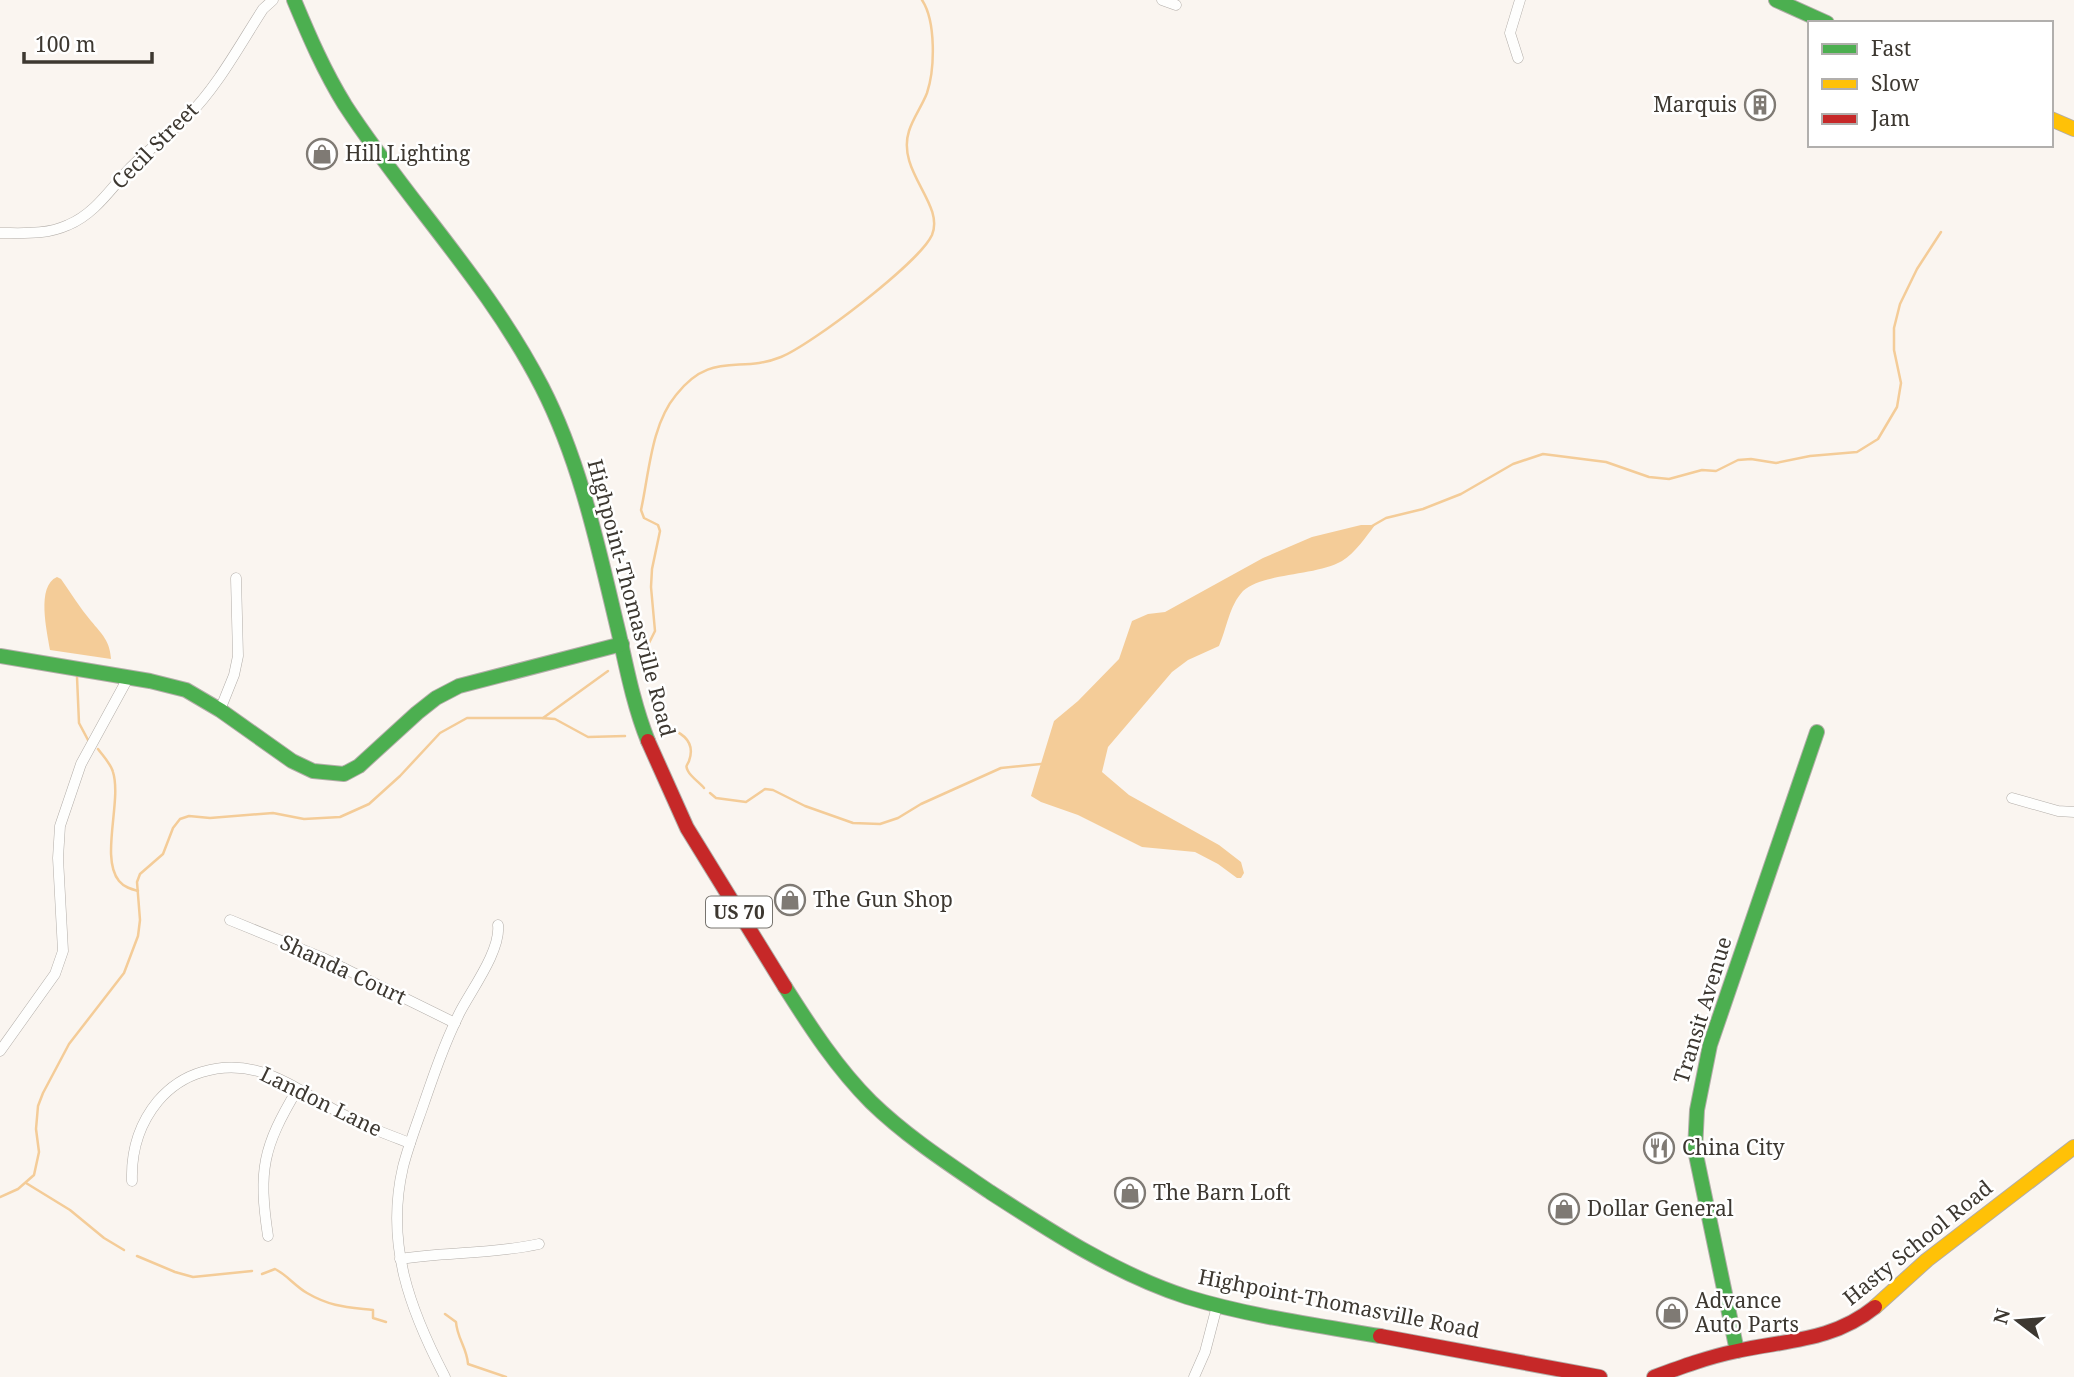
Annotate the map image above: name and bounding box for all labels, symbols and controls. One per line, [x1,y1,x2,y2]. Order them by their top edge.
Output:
scale bar [24,21,152,65]
legend [1808,21,2053,147]
text: 100 m [35,30,96,58]
text: Fast [1871,34,1911,62]
text: Slow [1871,69,1920,97]
building icon: Marquis [1743,88,1777,122]
place label: Marquis [1653,90,1737,118]
street label: Cecil Street [105,96,204,195]
text: Jam [1870,104,1910,132]
shop icon: Hill Lighting [305,137,339,171]
place label: Hill Lighting [345,139,471,167]
street label: Highpoint-Thomasville Road [581,456,683,740]
shop icon: The Gun Shop [773,883,807,917]
place label: The Gun Shop [813,885,953,913]
road number: US 70 [706,896,772,928]
street label: Shanda Court [276,928,411,1011]
street label: Transit Avenue [1666,933,1738,1086]
street label: Landon Lane [256,1060,387,1143]
restaurant icon: China City [1642,1131,1676,1165]
place label: China City [1682,1133,1785,1161]
street label: Hasty School Road [1837,1173,1998,1311]
shop icon: The Barn Loft [1113,1176,1147,1210]
place label: The Barn Loft [1153,1178,1291,1206]
shop icon: Dollar General [1547,1192,1581,1226]
place label: Dollar General [1587,1194,1734,1222]
street label: Highpoint-Thomasville Road [1196,1262,1482,1344]
place label: Advance Auto Parts [1695,1286,1799,1338]
north arrow [1983,1286,2053,1356]
shop icon: Advance Auto Parts [1655,1296,1689,1330]
text: N [1987,1306,2016,1327]

